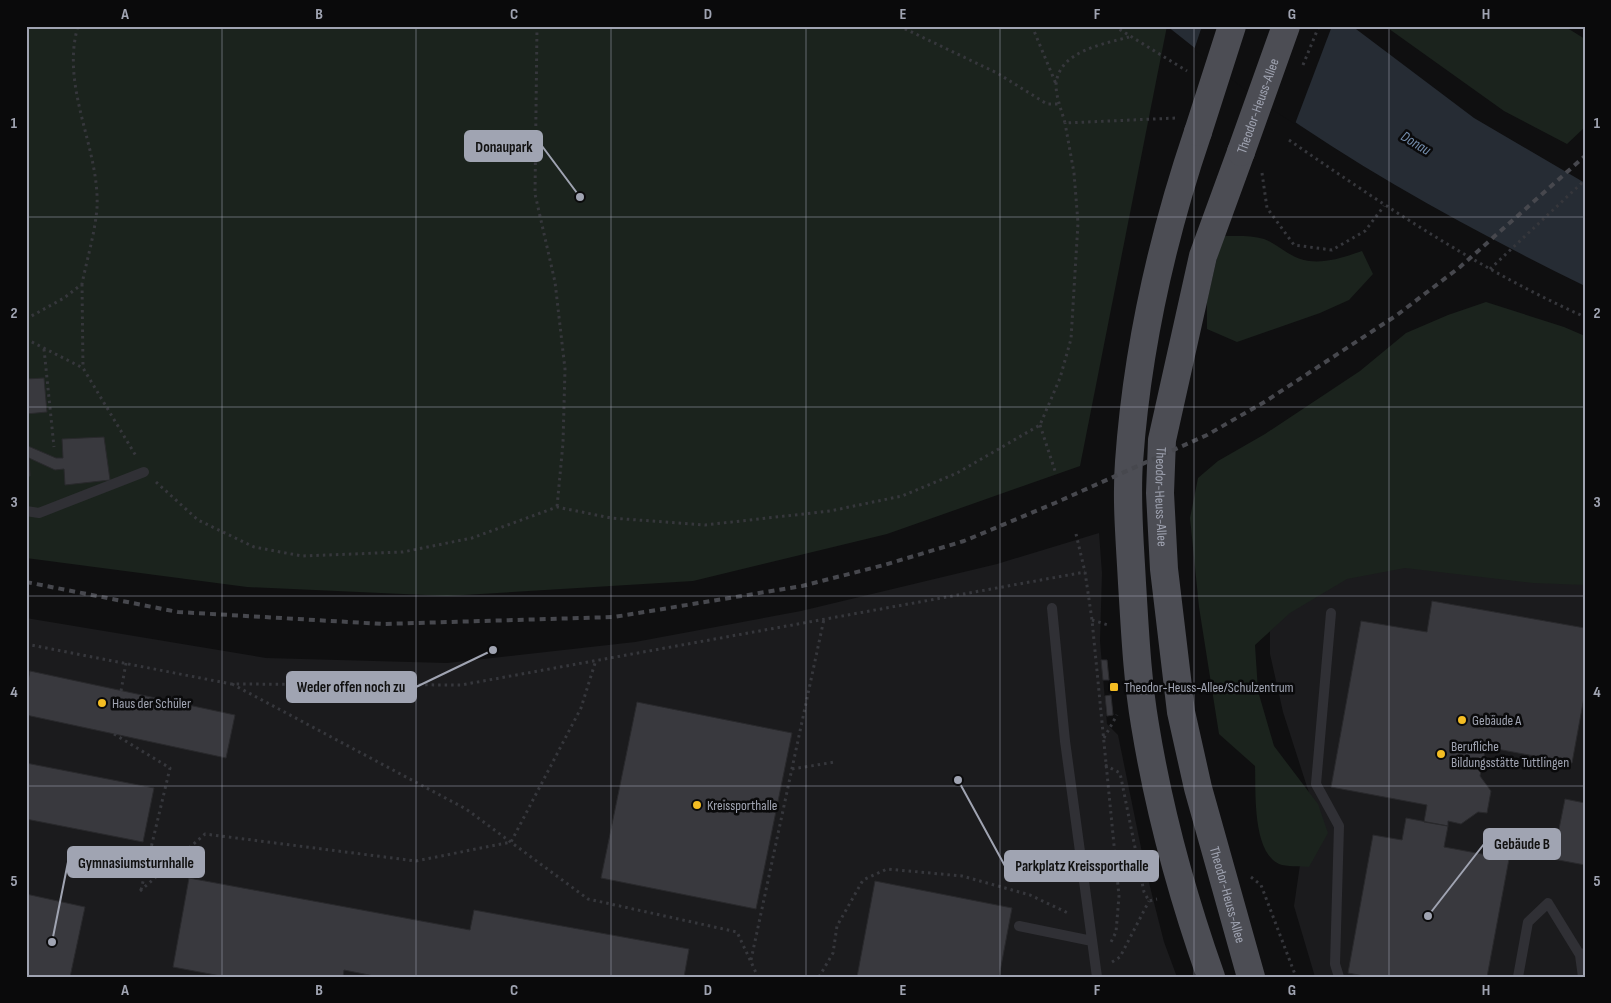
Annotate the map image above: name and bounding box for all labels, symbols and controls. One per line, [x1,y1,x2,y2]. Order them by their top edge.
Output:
text: A [120,5,129,24]
text: B [315,5,323,24]
text: C [510,5,518,24]
text: D [704,5,712,24]
text: E [900,5,907,24]
text: F [1094,5,1101,24]
text: G [1288,5,1296,24]
text: H [1482,5,1490,24]
street label: Theodor-Heuss-Allee [1233,56,1283,156]
text: 1 [11,114,18,133]
text: 1 [1594,114,1601,133]
water label: Donau [1397,127,1435,160]
callout: Donaupark [465,131,542,161]
text: Donaupark [475,138,533,157]
text: 2 [10,304,18,323]
text: 2 [1593,304,1601,323]
street label: Theodor-Heuss-Allee [1151,446,1171,547]
text: 3 [10,493,18,512]
text: 3 [1593,493,1601,512]
callout: Weder offen noch zu [287,672,416,702]
text: Weder offen noch zu [297,678,405,697]
place label: Theodor-Heuss-Allee/Schulzentrum [1124,679,1294,696]
marker: Theodor-Heuss-Allee/Schulzentrum [1108,681,1120,693]
text: 4 [10,683,18,702]
text: 4 [1593,683,1601,702]
place label: Haus der Schüler [112,695,191,712]
marker: Haus der Schüler [96,697,108,709]
place label: Gebäude A [1472,712,1522,729]
marker: Gebäude A [1456,714,1468,726]
place label: Berufliche Bildungsstätte Tuttlingen [1451,738,1569,771]
marker: Berufliche Bildungsstätte Tuttlingen [1435,748,1447,760]
place label: Kreissporthalle [707,797,777,814]
marker: Kreissporthalle [691,799,703,811]
callout: Gebäude B [1484,829,1560,859]
text: Gebäude B [1494,835,1550,854]
street label: Theodor-Heuss-Allee [1206,844,1249,945]
callout: Gymnasiumsturnhalle [68,847,204,877]
callout: Parkplatz Kreissporthalle [1005,851,1158,881]
text: Gymnasiumsturnhalle [78,854,194,873]
text: Parkplatz Kreissporthalle [1015,857,1149,876]
text: 5 [10,872,18,891]
text: 5 [1593,872,1601,891]
text: A [120,981,129,1000]
text: B [315,981,323,1000]
text: C [510,981,518,1000]
text: D [704,981,712,1000]
text: E [900,981,907,1000]
text: F [1094,981,1101,1000]
text: G [1288,981,1296,1000]
text: H [1482,981,1490,1000]

